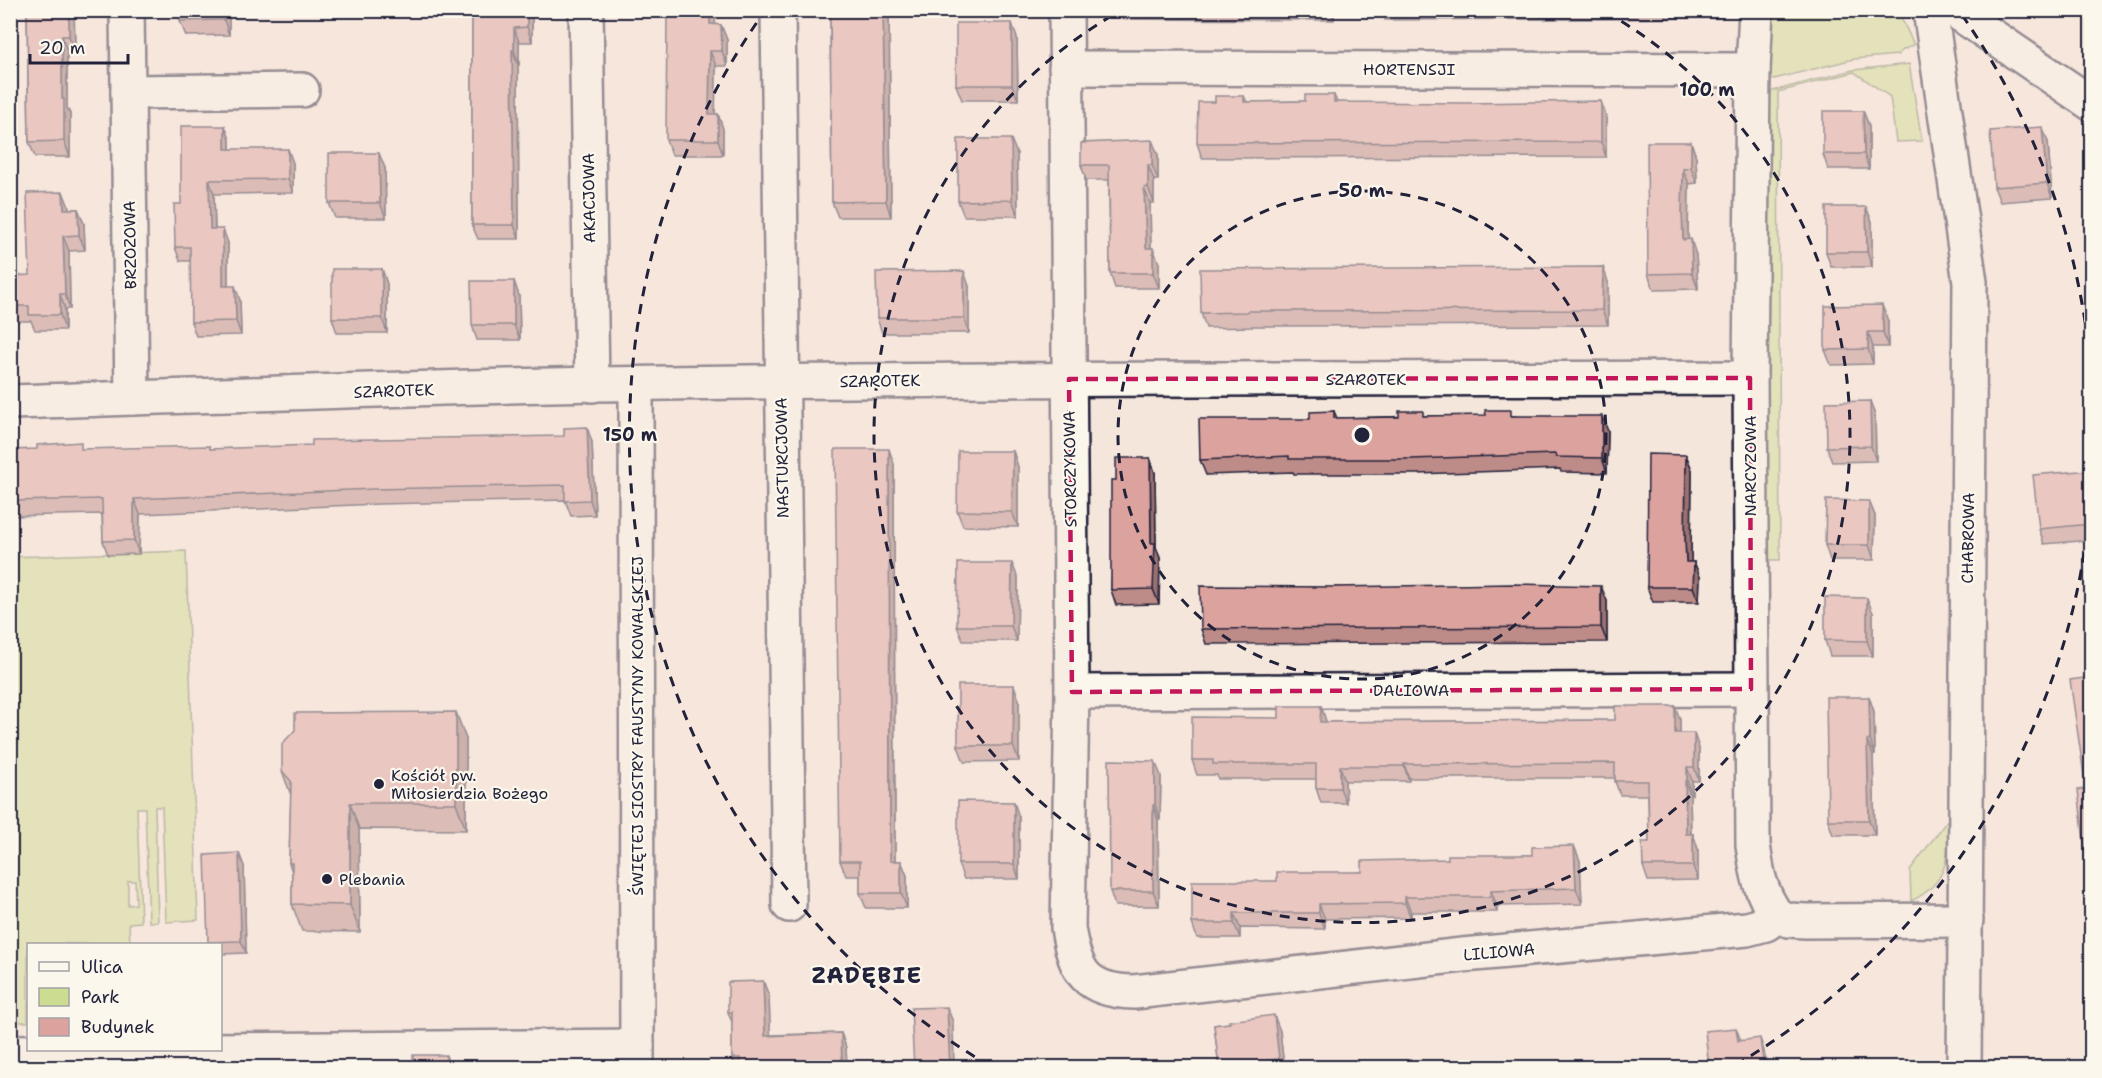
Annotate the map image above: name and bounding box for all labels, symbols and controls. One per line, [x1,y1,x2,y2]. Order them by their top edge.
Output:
scale bar [30,27,128,65]
text: 20 m [39,36,85,60]
street label: HORTENSJI [1363,59,1455,80]
text: 100 m [1679,78,1735,102]
street label: AKACJOWA [578,153,600,243]
text: 50 m [1339,179,1386,203]
street label: BRZOZOWA [119,200,141,290]
street label: SZAROTEK [1326,369,1407,390]
street label: SZAROTEK [839,370,921,392]
street label: SZAROTEK [353,379,435,403]
street label: NASTURCJOWA [770,397,794,519]
street label: STORCZYKOWA [1058,411,1082,527]
street label: NARCYZOWA [1740,416,1761,516]
text: 150 m [603,423,658,447]
centre of rings [1352,425,1372,445]
street label: CHABROWA [1957,492,1979,584]
street label: ŚWIĘTEJ SIOSTRY FAUSTYNY KOWALSKIEJ [627,556,648,896]
street label: DALIOWA [1373,680,1449,701]
place label: Kościół pw. Miłosierdzia Bożego [391,765,548,804]
marker: Kościół pw. Miłosierdzia Bożego [372,777,386,791]
place label: Plebania [339,869,405,890]
marker: Plebania [320,872,334,886]
street label: LILIOWA [1462,938,1536,966]
legend [27,943,222,1051]
text: Ulica [81,955,123,979]
district label: ZADĘBIE [811,961,923,990]
text: Park [81,985,120,1009]
text: Budynek [81,1015,155,1039]

